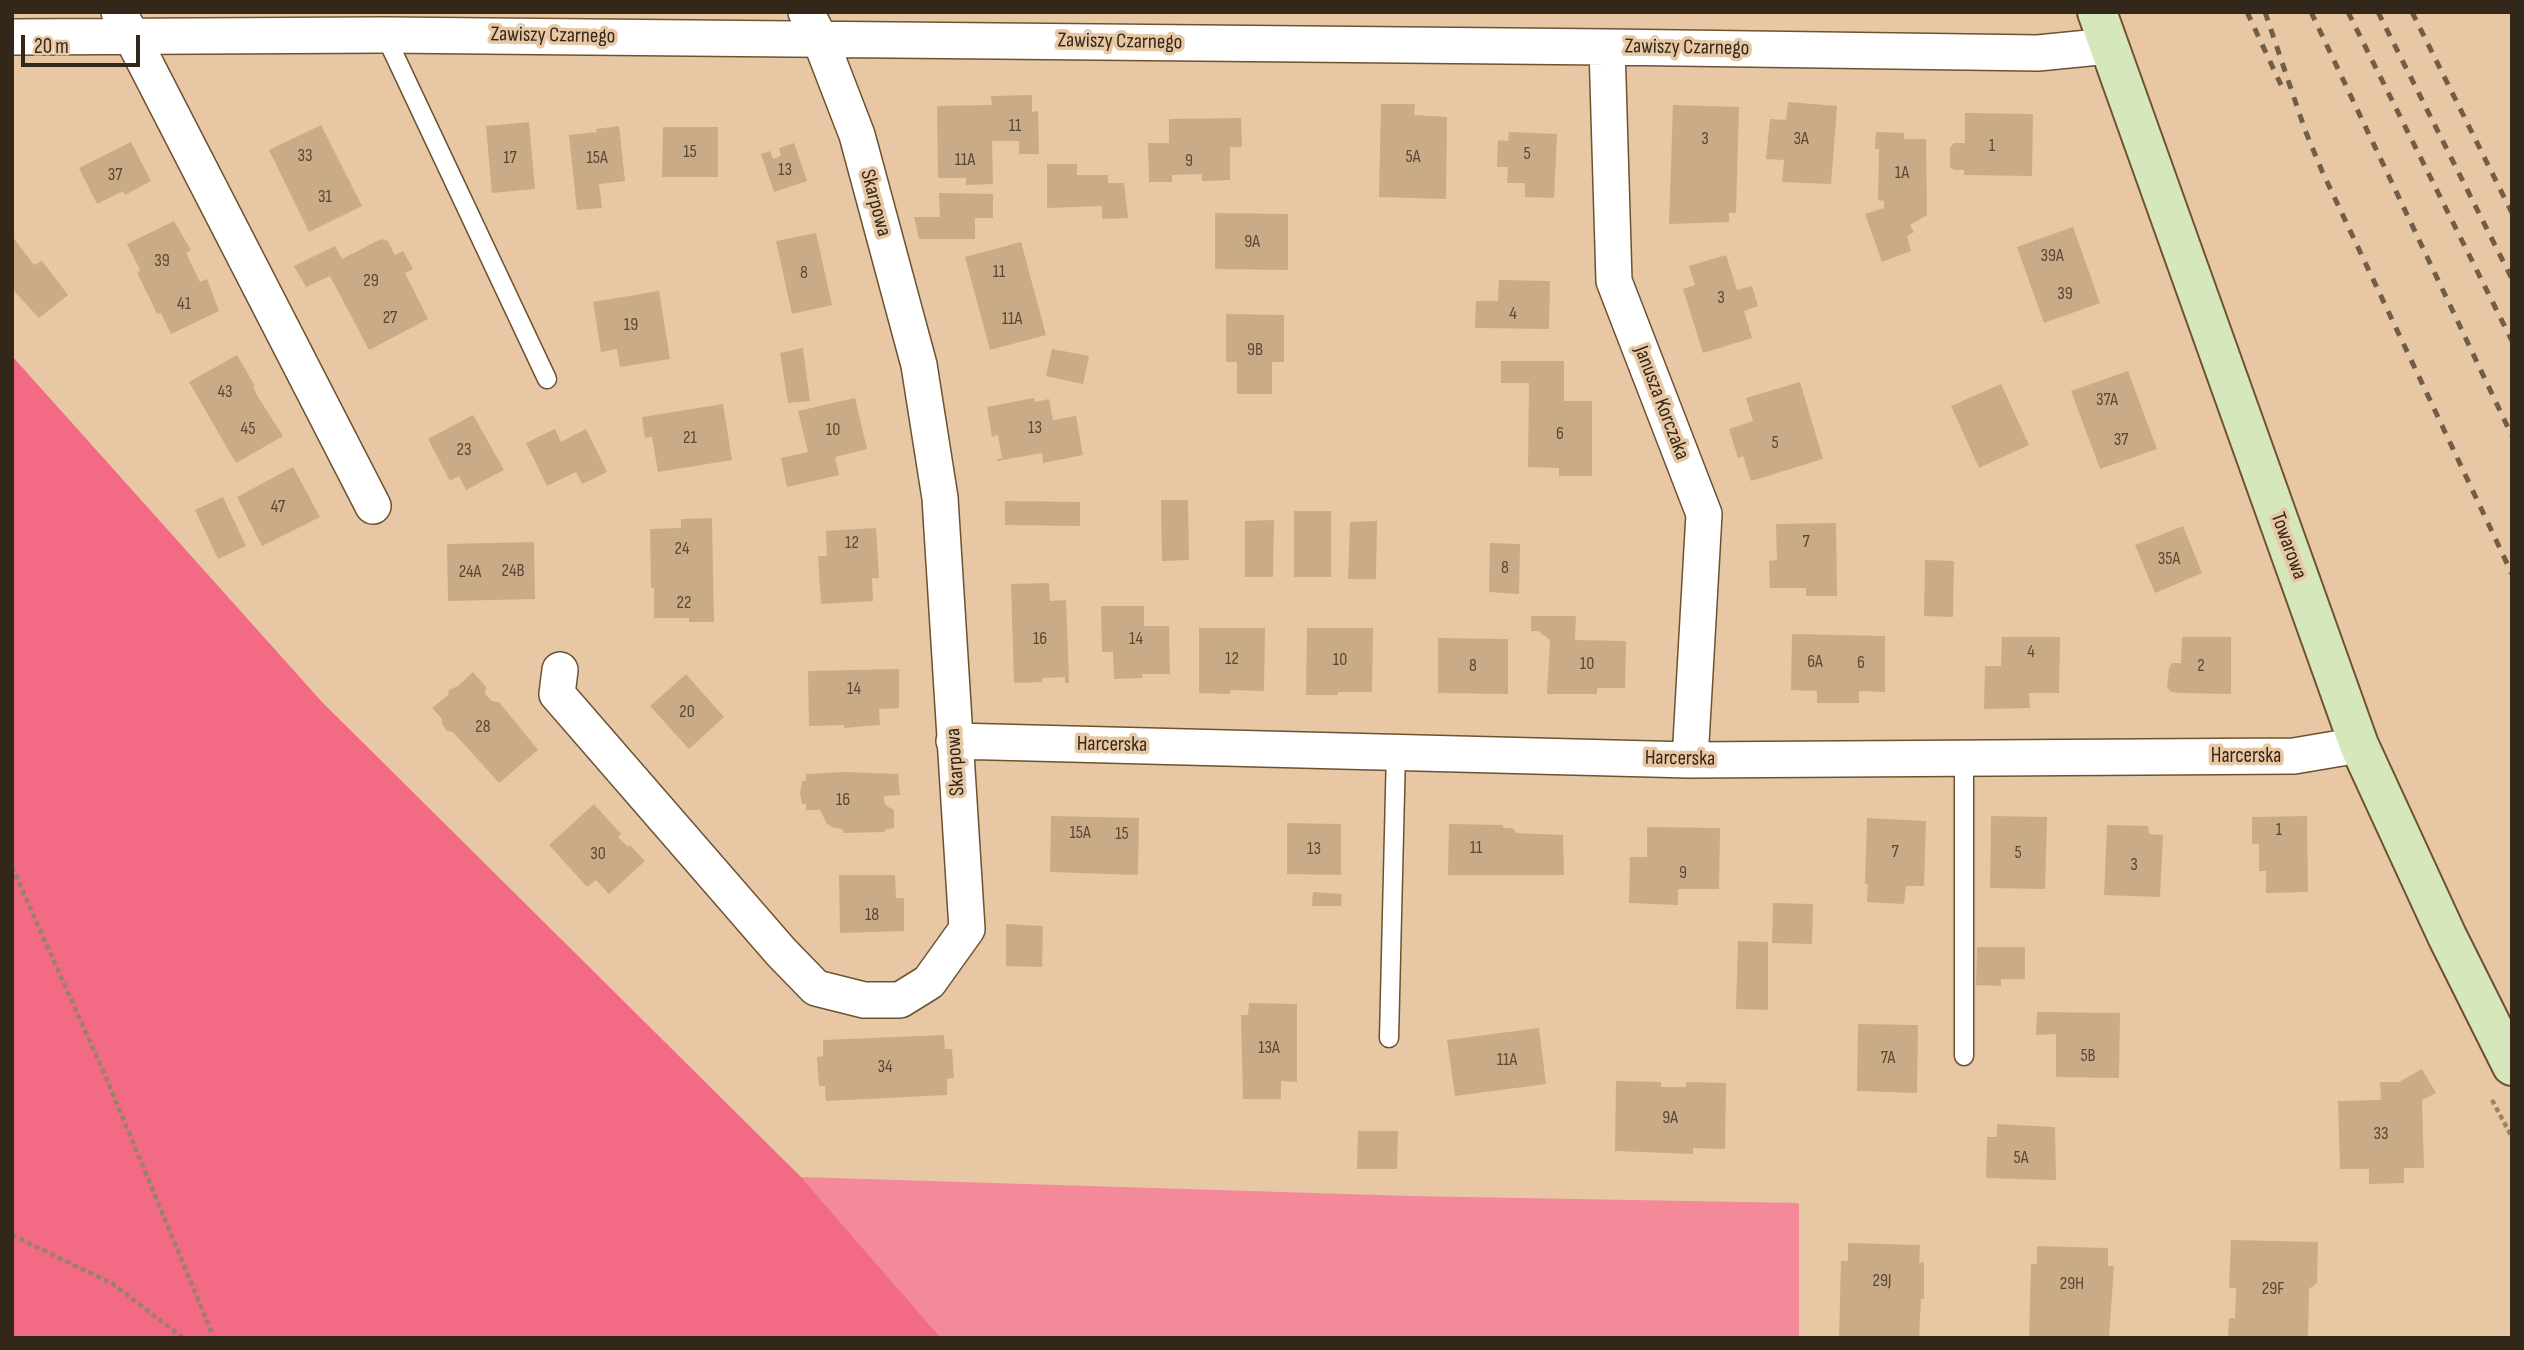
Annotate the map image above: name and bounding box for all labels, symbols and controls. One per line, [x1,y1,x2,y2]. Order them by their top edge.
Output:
scale bar [24,21,144,65]
street label: Zawiszy Czarnego [490,22,616,50]
street label: Zawiszy Czarnego [1057,28,1183,56]
text: 20 m [34,34,69,59]
street label: Zawiszy Czarnego [1624,34,1750,62]
house number: 11 [1009,115,1021,137]
house number: 3 [1701,128,1709,150]
house number: 3A [1793,128,1809,150]
house number: 1 [1989,135,1995,157]
house number: 15 [683,141,697,163]
house number: 5 [1523,143,1531,165]
house number: 33 [297,145,313,167]
house number: 5A [1406,146,1420,168]
house number: 17 [503,147,517,169]
house number: 15A [586,147,608,169]
house number: 11A [955,149,975,171]
house number: 9 [1185,150,1193,172]
house number: 13 [778,159,792,181]
house number: 1A [1895,162,1909,184]
house number: 37 [108,164,122,186]
street label: Skarpowa [854,167,896,239]
house number: 31 [318,186,332,208]
house number: 9A [1244,231,1260,253]
house number: 39A [2040,245,2064,267]
house number: 39 [154,250,170,272]
house number: 11 [993,261,1005,283]
house number: 8 [800,262,808,284]
house number: 29 [363,270,379,292]
house number: 39 [2057,283,2073,305]
house number: 3 [1717,287,1725,309]
house number: 41 [177,293,191,315]
house number: 4 [1509,303,1517,325]
house number: 27 [383,307,397,329]
house number: 11A [1002,308,1022,330]
house number: 19 [624,314,638,336]
house number: 9B [1247,339,1263,361]
street label: Janusza Korczaka [1628,343,1694,463]
house number: 43 [217,381,233,403]
house number: 37A [2096,389,2118,411]
house number: 13 [1028,417,1042,439]
house number: 45 [241,418,255,440]
house number: 10 [826,419,840,441]
house number: 6 [1556,423,1564,445]
house number: 21 [683,427,697,449]
house number: 37 [2114,429,2128,451]
house number: 5 [1771,432,1779,454]
house number: 23 [457,439,471,461]
house number: 47 [271,496,285,518]
street label: Towarowa [2264,509,2312,583]
house number: 7 [1802,531,1810,553]
house number: 12 [845,532,859,554]
house number: 24 [675,538,689,560]
house number: 35A [2158,548,2180,570]
house number: 8 [1501,557,1509,579]
house number: 24B [502,560,524,582]
house number: 24A [459,561,481,583]
house number: 22 [677,592,691,614]
house number: 16 [1033,628,1047,650]
house number: 14 [1129,628,1143,650]
house number: 4 [2027,641,2035,663]
house number: 12 [1225,648,1239,670]
house number: 10 [1333,649,1347,671]
house number: 6A [1807,651,1823,673]
house number: 6 [1857,652,1865,674]
house number: 10 [1580,653,1594,675]
house number: 8 [1469,655,1477,677]
house number: 2 [2197,655,2205,677]
house number: 14 [847,678,861,700]
house number: 20 [679,701,695,723]
house number: 28 [475,716,491,738]
street label: Skarpowa [941,727,971,797]
street label: Harcerska [1077,732,1147,758]
street label: Harcerska [2211,744,2281,770]
street label: Harcerska [1645,746,1715,772]
house number: 16 [836,789,850,811]
house number: 1 [2276,819,2282,841]
house number: 15A [1069,822,1091,844]
house number: 15 [1115,823,1129,845]
house number: 11 [1470,837,1482,859]
house number: 13 [1307,838,1321,860]
house number: 7 [1891,841,1899,863]
house number: 5 [2014,842,2022,864]
house number: 30 [590,843,606,865]
house number: 3 [2130,854,2138,876]
house number: 9 [1679,862,1687,884]
house number: 18 [865,904,879,926]
house number: 13A [1258,1037,1280,1059]
house number: 5B [2080,1045,2096,1067]
house number: 7A [1881,1047,1895,1069]
house number: 11A [1497,1049,1517,1071]
house number: 34 [877,1056,893,1078]
house number: 9A [1662,1107,1678,1129]
house number: 33 [2373,1123,2389,1145]
house number: 5A [2014,1147,2028,1169]
house number: 29J [1872,1270,1892,1292]
house number: 29H [2060,1273,2084,1295]
house number: 29F [2262,1278,2284,1300]

